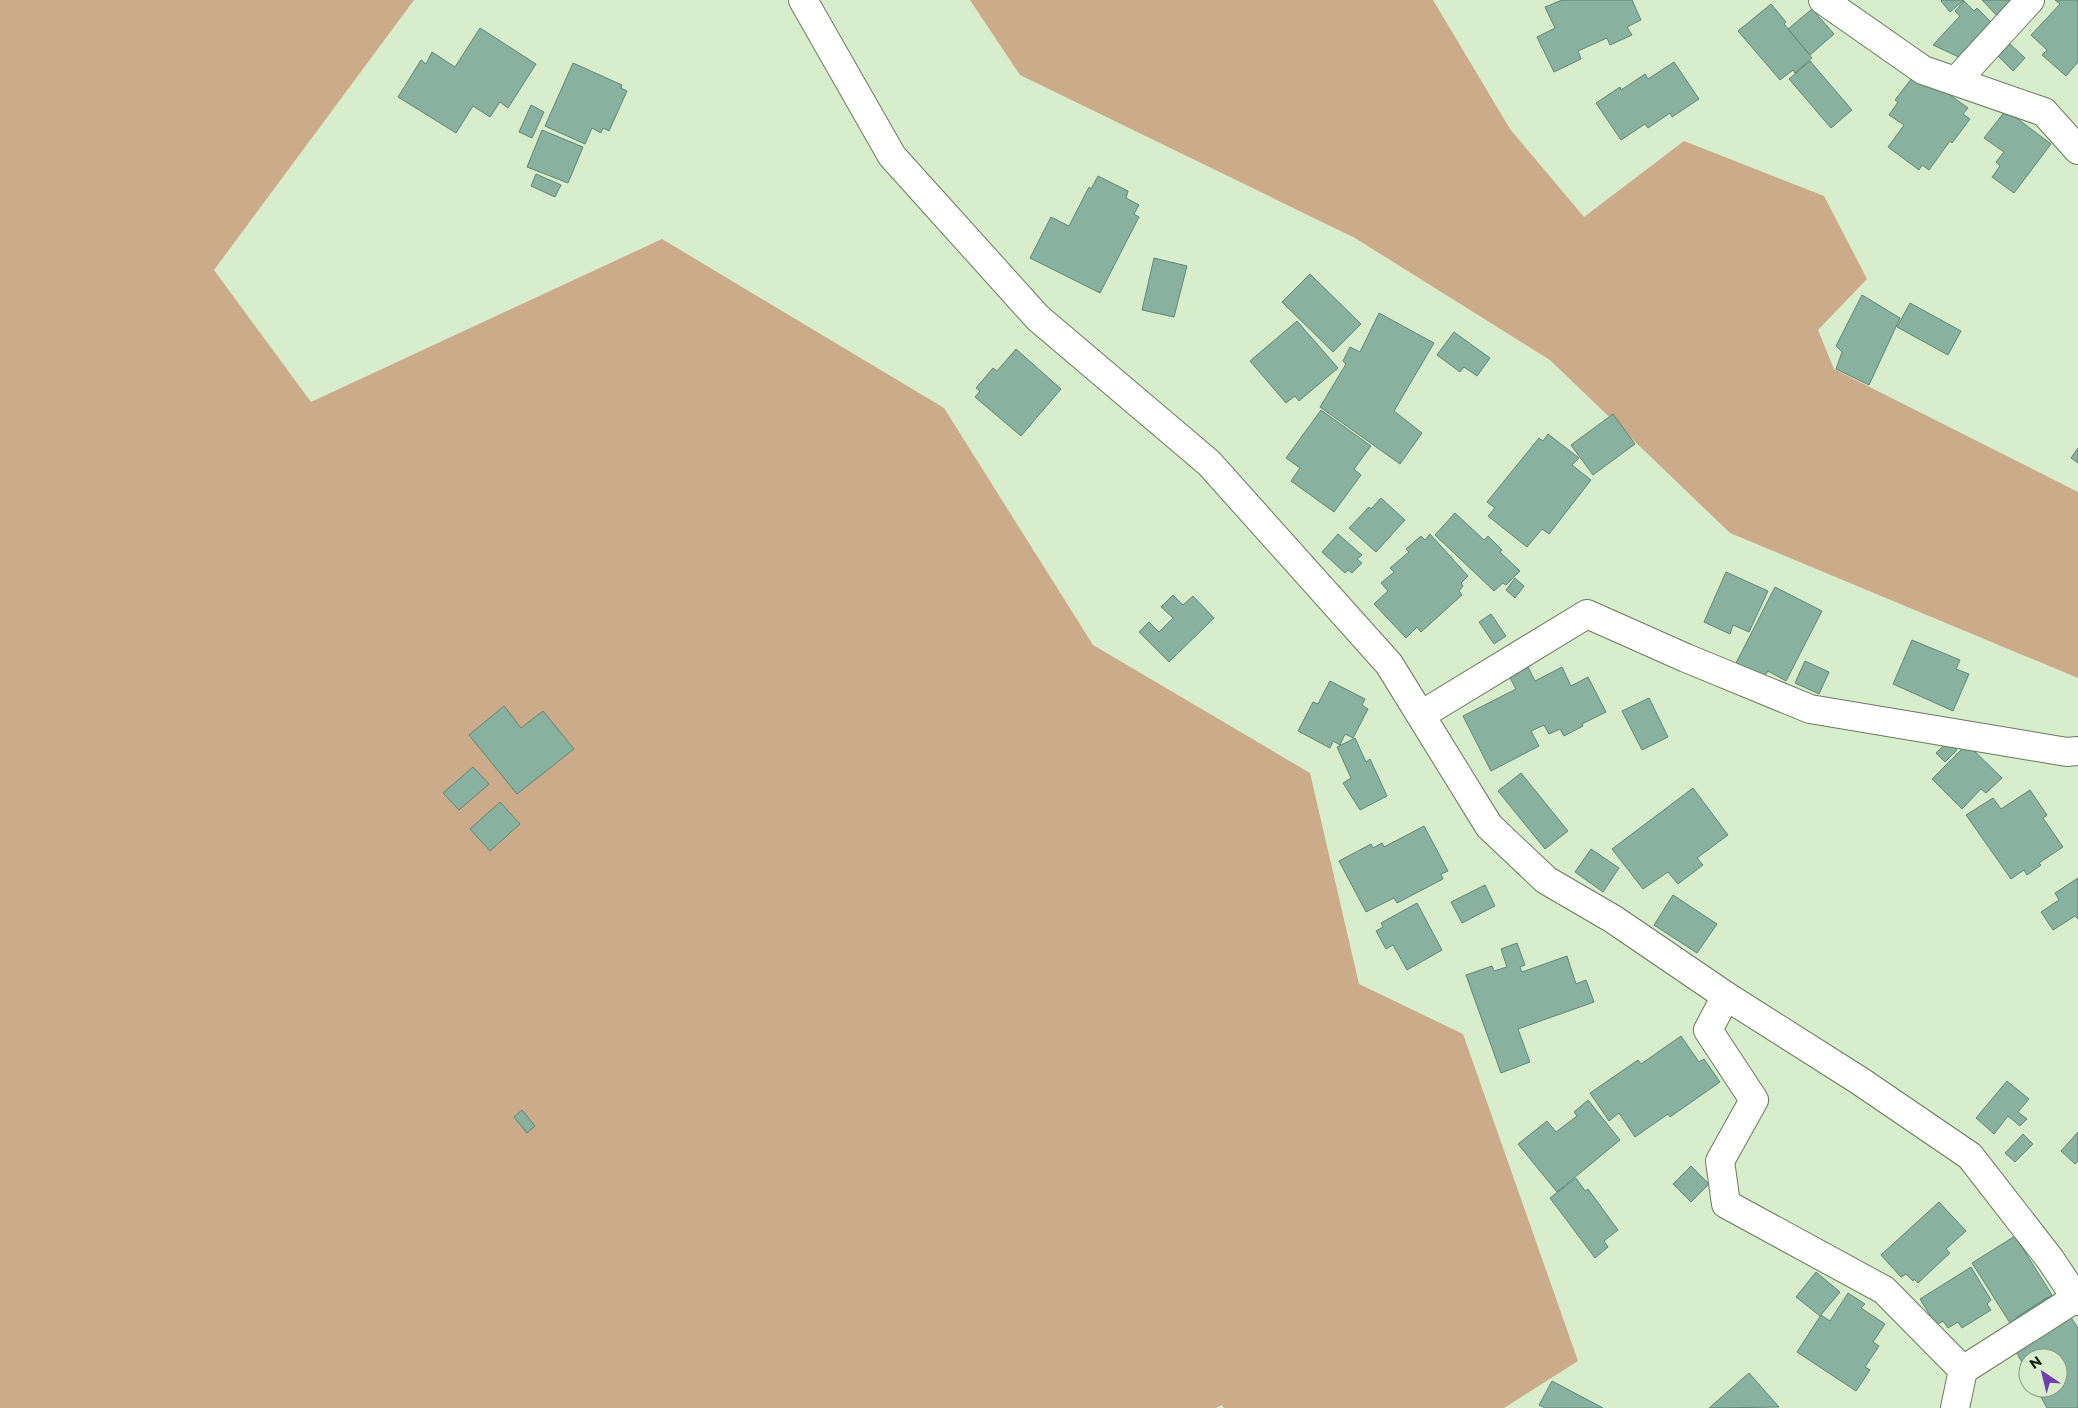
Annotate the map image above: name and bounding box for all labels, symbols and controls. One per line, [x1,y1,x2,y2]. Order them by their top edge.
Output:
north arrow [2018,1348,2068,1398]
text: N [2026,1352,2045,1373]

